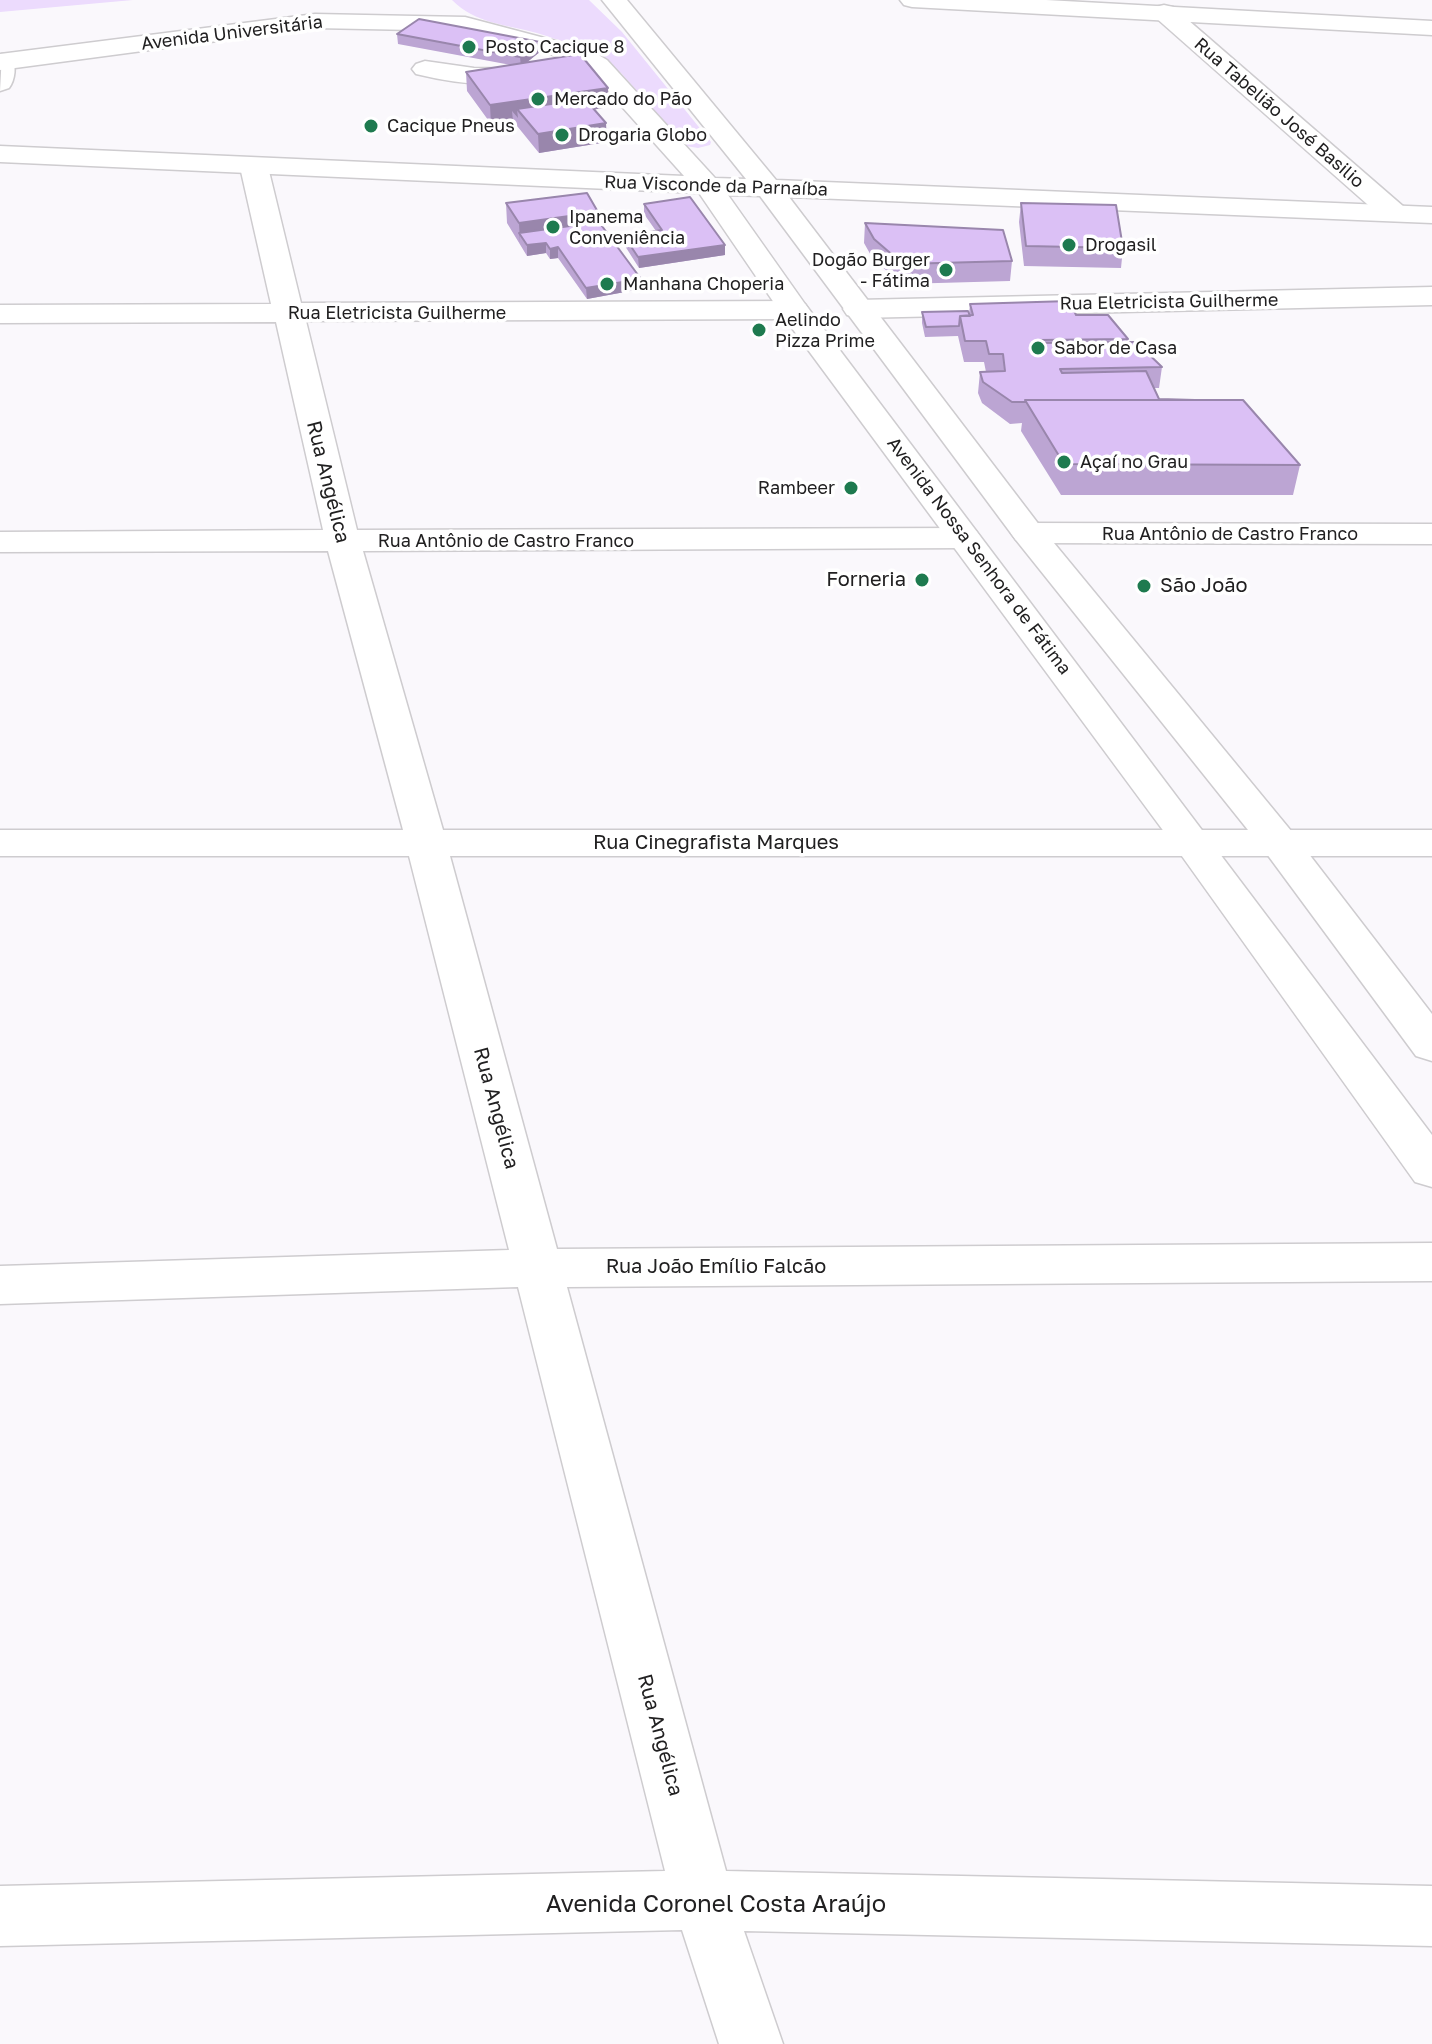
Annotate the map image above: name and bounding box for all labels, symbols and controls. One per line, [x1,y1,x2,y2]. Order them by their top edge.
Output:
street label: Avenida Universitária [140,11,324,55]
street label: Rua Tabelião José Basilio [1190,33,1368,193]
place label: Posto Cacique 8 [485,36,624,58]
marker: Posto Cacique 8 [460,38,478,56]
place label: Mercado do Pão [554,88,692,110]
marker: Mercado do Pão [529,90,547,108]
place label: Cacique Pneus [387,115,515,137]
marker: Cacique Pneus [362,117,380,135]
place label: Drogaria Globo [578,124,707,146]
marker: Drogaria Globo [553,126,571,144]
street label: Rua Visconde da Parnaíba [604,171,828,201]
place label: Ipanema Conveniência [569,206,685,248]
marker: Ipanema Conveniência [544,218,562,236]
place label: Drogasil [1085,234,1157,256]
marker: Drogasil [1060,236,1078,254]
place label: Dogão Burger - Fátima [812,249,930,292]
marker: Dogão Burger - Fátima [937,261,955,279]
place label: Manhana Choperia [623,273,784,295]
marker: Manhana Choperia [598,275,616,293]
street label: Rua Eletricista Guilherme [1060,289,1278,315]
street label: Rua Eletricista Guilherme [288,302,506,324]
place label: Aelindo Pizza Prime [775,309,875,352]
marker: Aelindo Pizza Prime [750,321,768,339]
place label: Sabor de Casa [1054,337,1177,359]
marker: Sabor de Casa [1029,339,1047,357]
street label: Rua Angélica [301,418,355,546]
street label: Avenida Nossa Senhora de Fátima [883,433,1075,679]
place label: Açaí no Grau [1080,451,1188,473]
marker: Açaí no Grau [1055,453,1073,471]
place label: Rambeer [758,477,835,499]
marker: Rambeer [842,479,860,497]
street label: Rua Antônio de Castro Franco [1102,523,1358,545]
street label: Rua Antônio de Castro Franco [378,530,634,552]
place label: Forneria [826,568,906,592]
marker: Forneria [913,571,931,589]
place label: São João [1160,574,1247,598]
marker: São João [1135,577,1153,595]
street label: Rua Cinegrafista Marques [593,831,839,855]
street label: Rua Angélica [468,1044,524,1172]
street label: Rua João Emílio Falcão [606,1255,826,1279]
street label: Rua Angélica [632,1671,688,1799]
street label: Avenida Coronel Costa Araújo [546,1890,886,1918]

